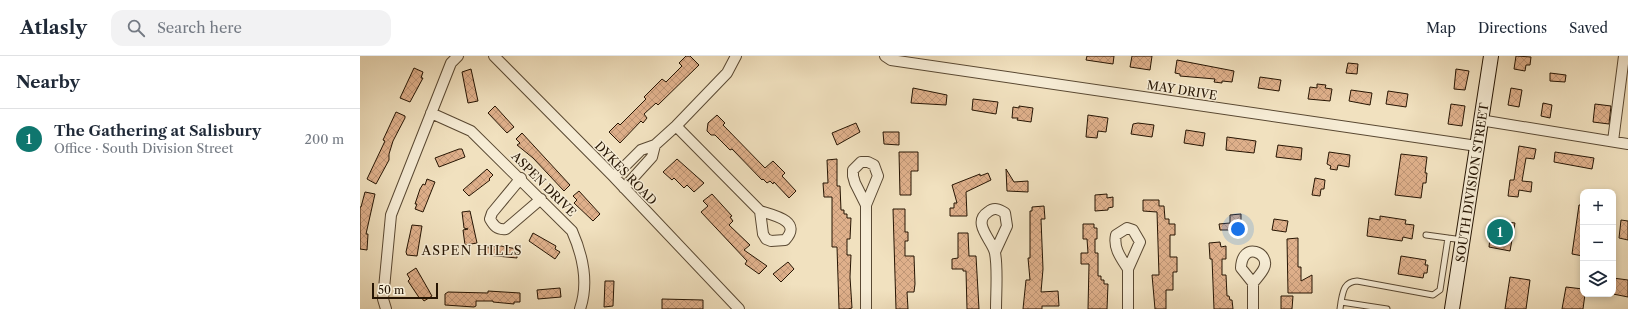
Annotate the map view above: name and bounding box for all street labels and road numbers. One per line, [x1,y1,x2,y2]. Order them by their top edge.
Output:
street label: MAY DRIVE [1146,77,1218,103]
street label: SOUTH DIVISION STREET [1452,102,1491,263]
street label: DYKES ROAD [592,138,660,208]
street label: ASPEN DRIVE [508,148,579,219]

